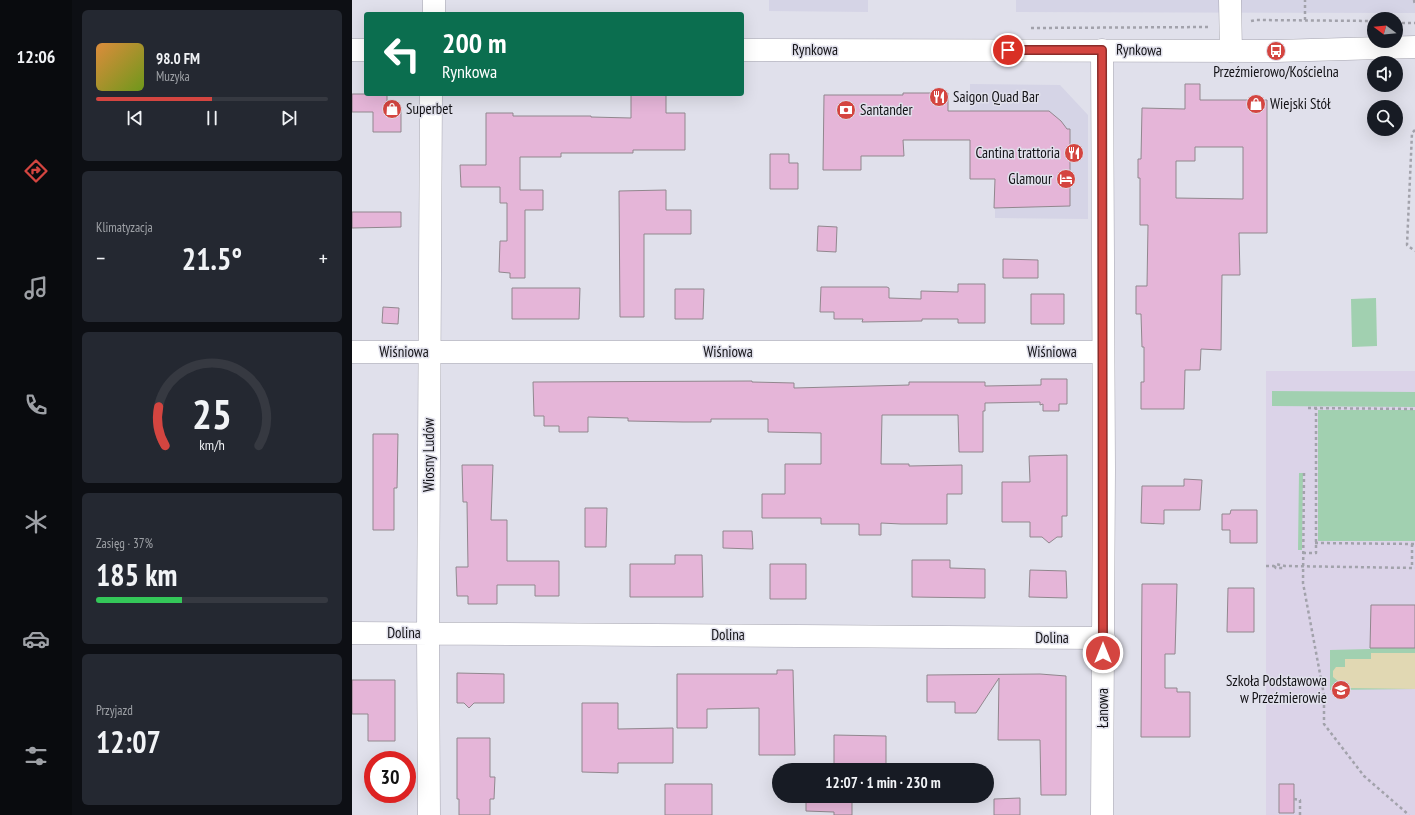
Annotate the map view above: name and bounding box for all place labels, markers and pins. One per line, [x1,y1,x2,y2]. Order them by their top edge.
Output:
pin [991,33,1025,67]
bus stop icon: Przeźmierowo/Kościelna [1265,40,1287,62]
place label: Przeźmierowo/Kościelna [1213,62,1339,81]
restaurant icon: Saigon Quad Bar [928,86,950,108]
place label: Saigon Quad Bar [953,87,1040,106]
shop icon: Wiejski Stół [1245,93,1267,115]
place label: Wiejski Stół [1270,94,1331,113]
shop icon: Superbet [381,98,403,120]
place label: Superbet [406,99,453,118]
bank icon: Santander [835,99,857,121]
place label: Santander [860,100,913,119]
restaurant icon: Cantina trattoria [1063,142,1085,164]
place label: Cantina trattoria [975,143,1060,162]
hotel icon: Glamour [1055,168,1077,190]
place label: Glamour [1008,169,1053,188]
place label: Szkoła Podstawowa w Przeźmierowie [1226,671,1327,707]
school or university icon: Szkoła Podstawowa w Przeźmierowie [1330,679,1352,701]

